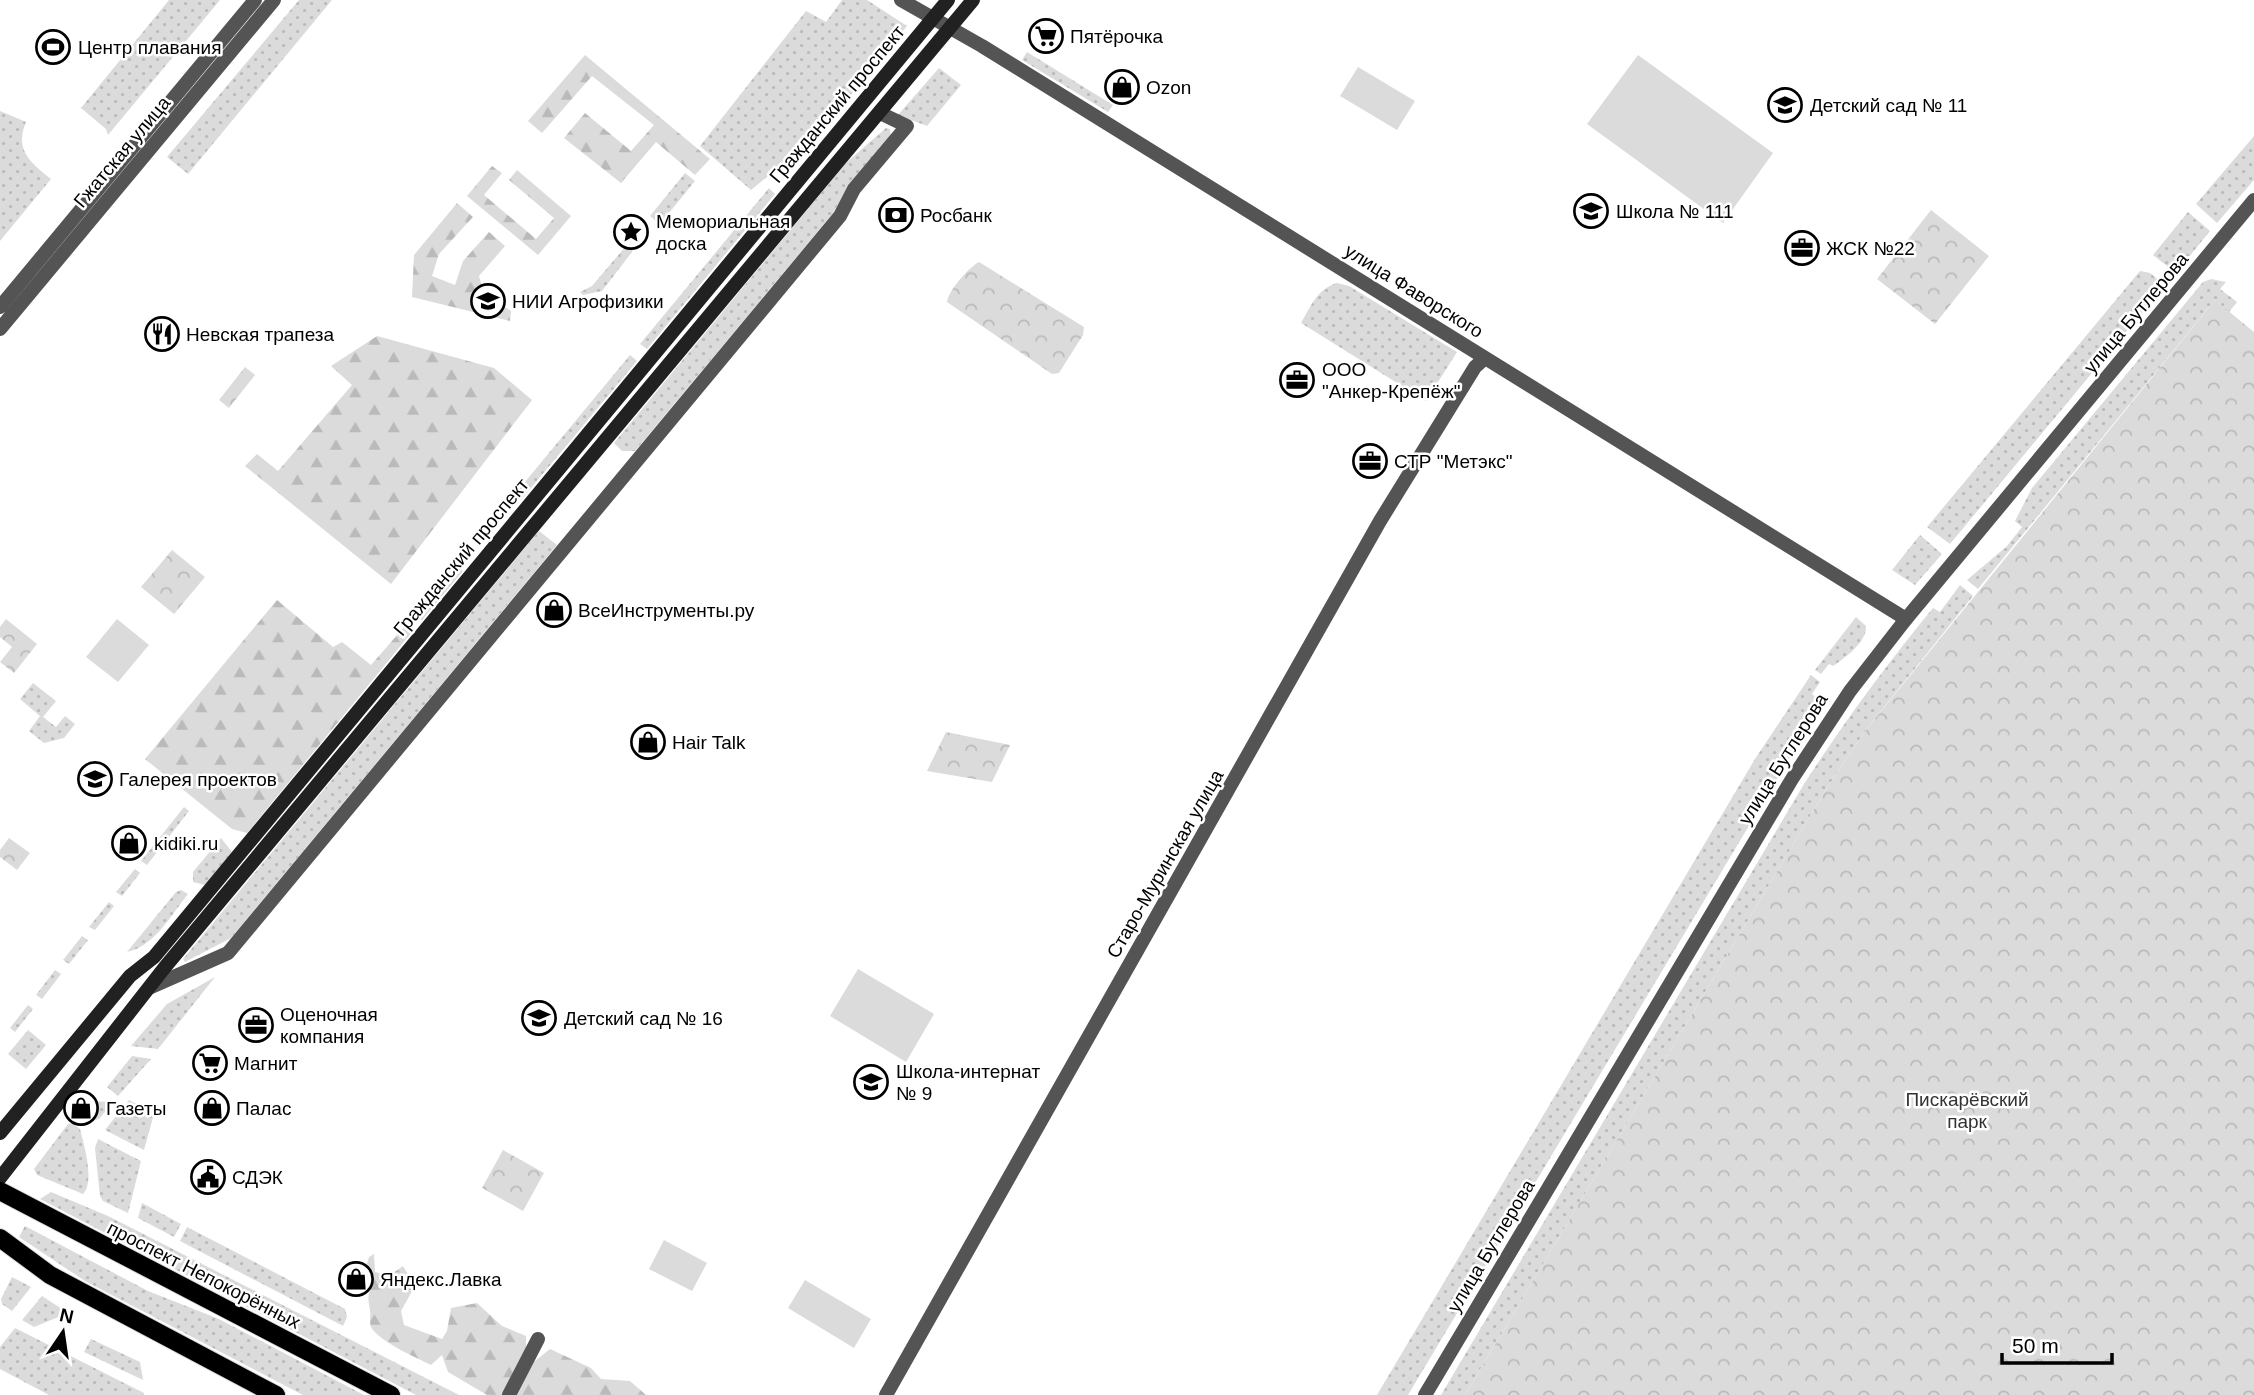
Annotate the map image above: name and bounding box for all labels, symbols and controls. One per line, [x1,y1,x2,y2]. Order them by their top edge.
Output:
supermarket icon: Пятёрочка [1027,17,1065,55]
street label: Гражданский проспект [765,21,909,187]
place label: Пятёрочка [1070,26,1164,47]
sports icon: Центр плавания [34,28,72,66]
place label: Центр плавания [78,37,221,58]
shop icon: Ozon [1103,68,1141,106]
place label: Ozon [1146,77,1191,98]
school or university icon: Детский сад № 11 [1766,86,1804,124]
street label: Гжатская улица [70,92,175,212]
place label: Детский сад № 11 [1810,95,1967,116]
school or university icon: Школа № 111 [1572,192,1610,230]
bank icon: Росбанк [877,196,915,234]
place label: Школа № 111 [1616,201,1734,222]
place label: Росбанк [920,205,992,226]
place label: Мемориальная доска [656,211,790,254]
place icon: Мемориальная доска [612,213,650,251]
office icon: ЖСК №22 [1783,229,1821,267]
place label: ЖСК №22 [1826,238,1915,259]
street label: улица Фаворского [1341,240,1487,342]
street label: улица Бутлерова [2080,248,2193,377]
school or university icon: НИИ Агрофизики [469,282,507,320]
place label: НИИ Агрофизики [512,291,664,312]
restaurant icon: Невская трапеза [143,315,181,353]
place label: Невская трапеза [186,324,335,345]
place label: ООО "Анкер-Крепёж" [1322,359,1460,402]
office icon: ООО "Анкер-Крепёж" [1278,361,1316,399]
office icon: СТР "Метэкс" [1351,442,1389,480]
place label: СТР "Метэкс" [1394,451,1513,472]
street label: Гражданский проспект [389,474,533,640]
shop icon: ВсеИнструменты.ру [535,591,573,629]
place label: ВсеИнструменты.ру [578,600,755,621]
street label: улица Бутлерова [1734,689,1832,828]
shop icon: Hair Talk [629,723,667,761]
place label: Hair Talk [672,732,746,753]
school or university icon: Галерея проектов [76,760,114,798]
street label: Старо-Муринская улица [1102,766,1228,962]
place label: Галерея проектов [119,769,277,790]
shop icon: kidiki.ru [110,824,148,862]
place label: kidiki.ru [154,833,218,854]
school or university icon: Детский сад № 16 [520,999,558,1037]
place label: Оценочная компания [280,1004,378,1047]
office icon: Оценочная компания [237,1006,275,1044]
place label: Детский сад № 16 [564,1008,723,1029]
supermarket icon: Магнит [191,1044,229,1082]
place label: Магнит [234,1053,298,1074]
place label: Школа-интернат № 9 [896,1061,1040,1104]
school or university icon: Школа-интернат № 9 [852,1063,890,1101]
shop icon: Газеты [62,1089,100,1127]
shop icon: Палас [193,1089,231,1127]
park label: Пискарёвский парк [1905,1089,2029,1132]
place label: Газеты [106,1098,166,1119]
place label: Палас [236,1098,291,1119]
public building icon: СДЭК [189,1158,227,1196]
place label: СДЭК [232,1167,283,1188]
street label: улица Бутлерова [1443,1176,1539,1316]
street label: проспект Непокорённых [104,1217,304,1333]
shop icon: Яндекс.Лавка [337,1260,375,1298]
place label: Яндекс.Лавка [380,1269,502,1290]
north arrow [28,1297,98,1367]
text: N [58,1304,76,1328]
scale bar [2002,1322,2112,1366]
text: 50 m [2012,1334,2059,1357]

